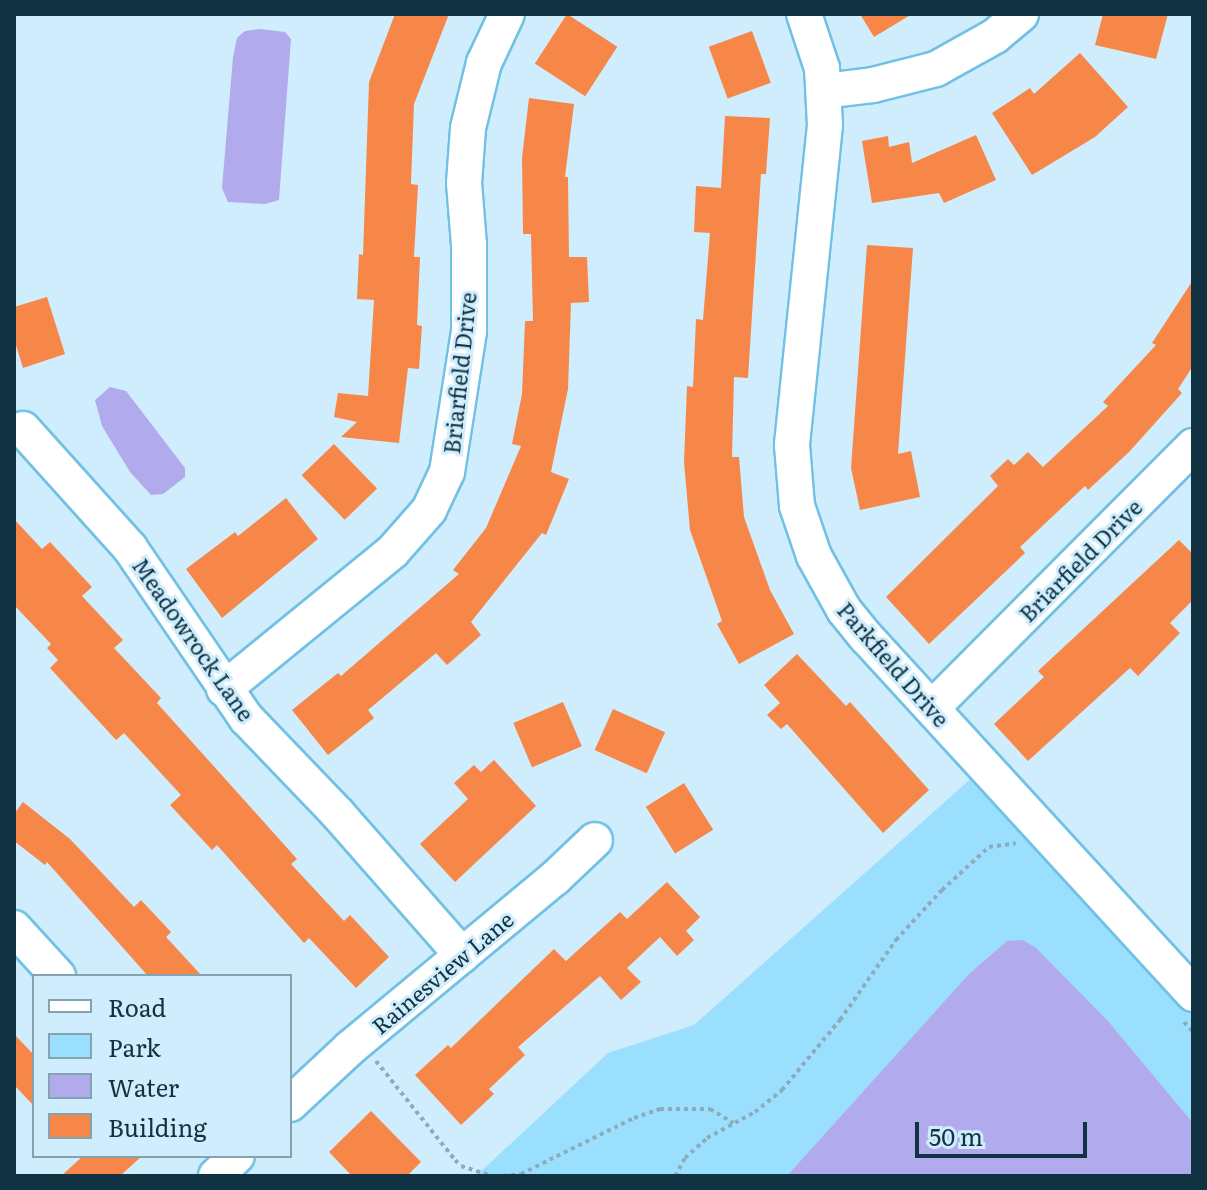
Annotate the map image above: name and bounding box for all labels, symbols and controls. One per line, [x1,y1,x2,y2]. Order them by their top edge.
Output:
street label: Briarfield Drive [437,291,481,455]
street label: Briarfield Drive [1013,493,1147,627]
street label: Meadowrock Lane [128,552,260,726]
street label: Parkfield Drive [833,596,955,732]
street label: Rainesview Lane [366,905,518,1039]
legend [32,974,292,1158]
text: Road [108,989,166,1024]
text: Park [108,1029,161,1064]
text: Water [108,1069,179,1104]
scale bar [919,1106,1091,1156]
text: Building [108,1109,207,1144]
text: 50 m [929,1118,983,1153]

